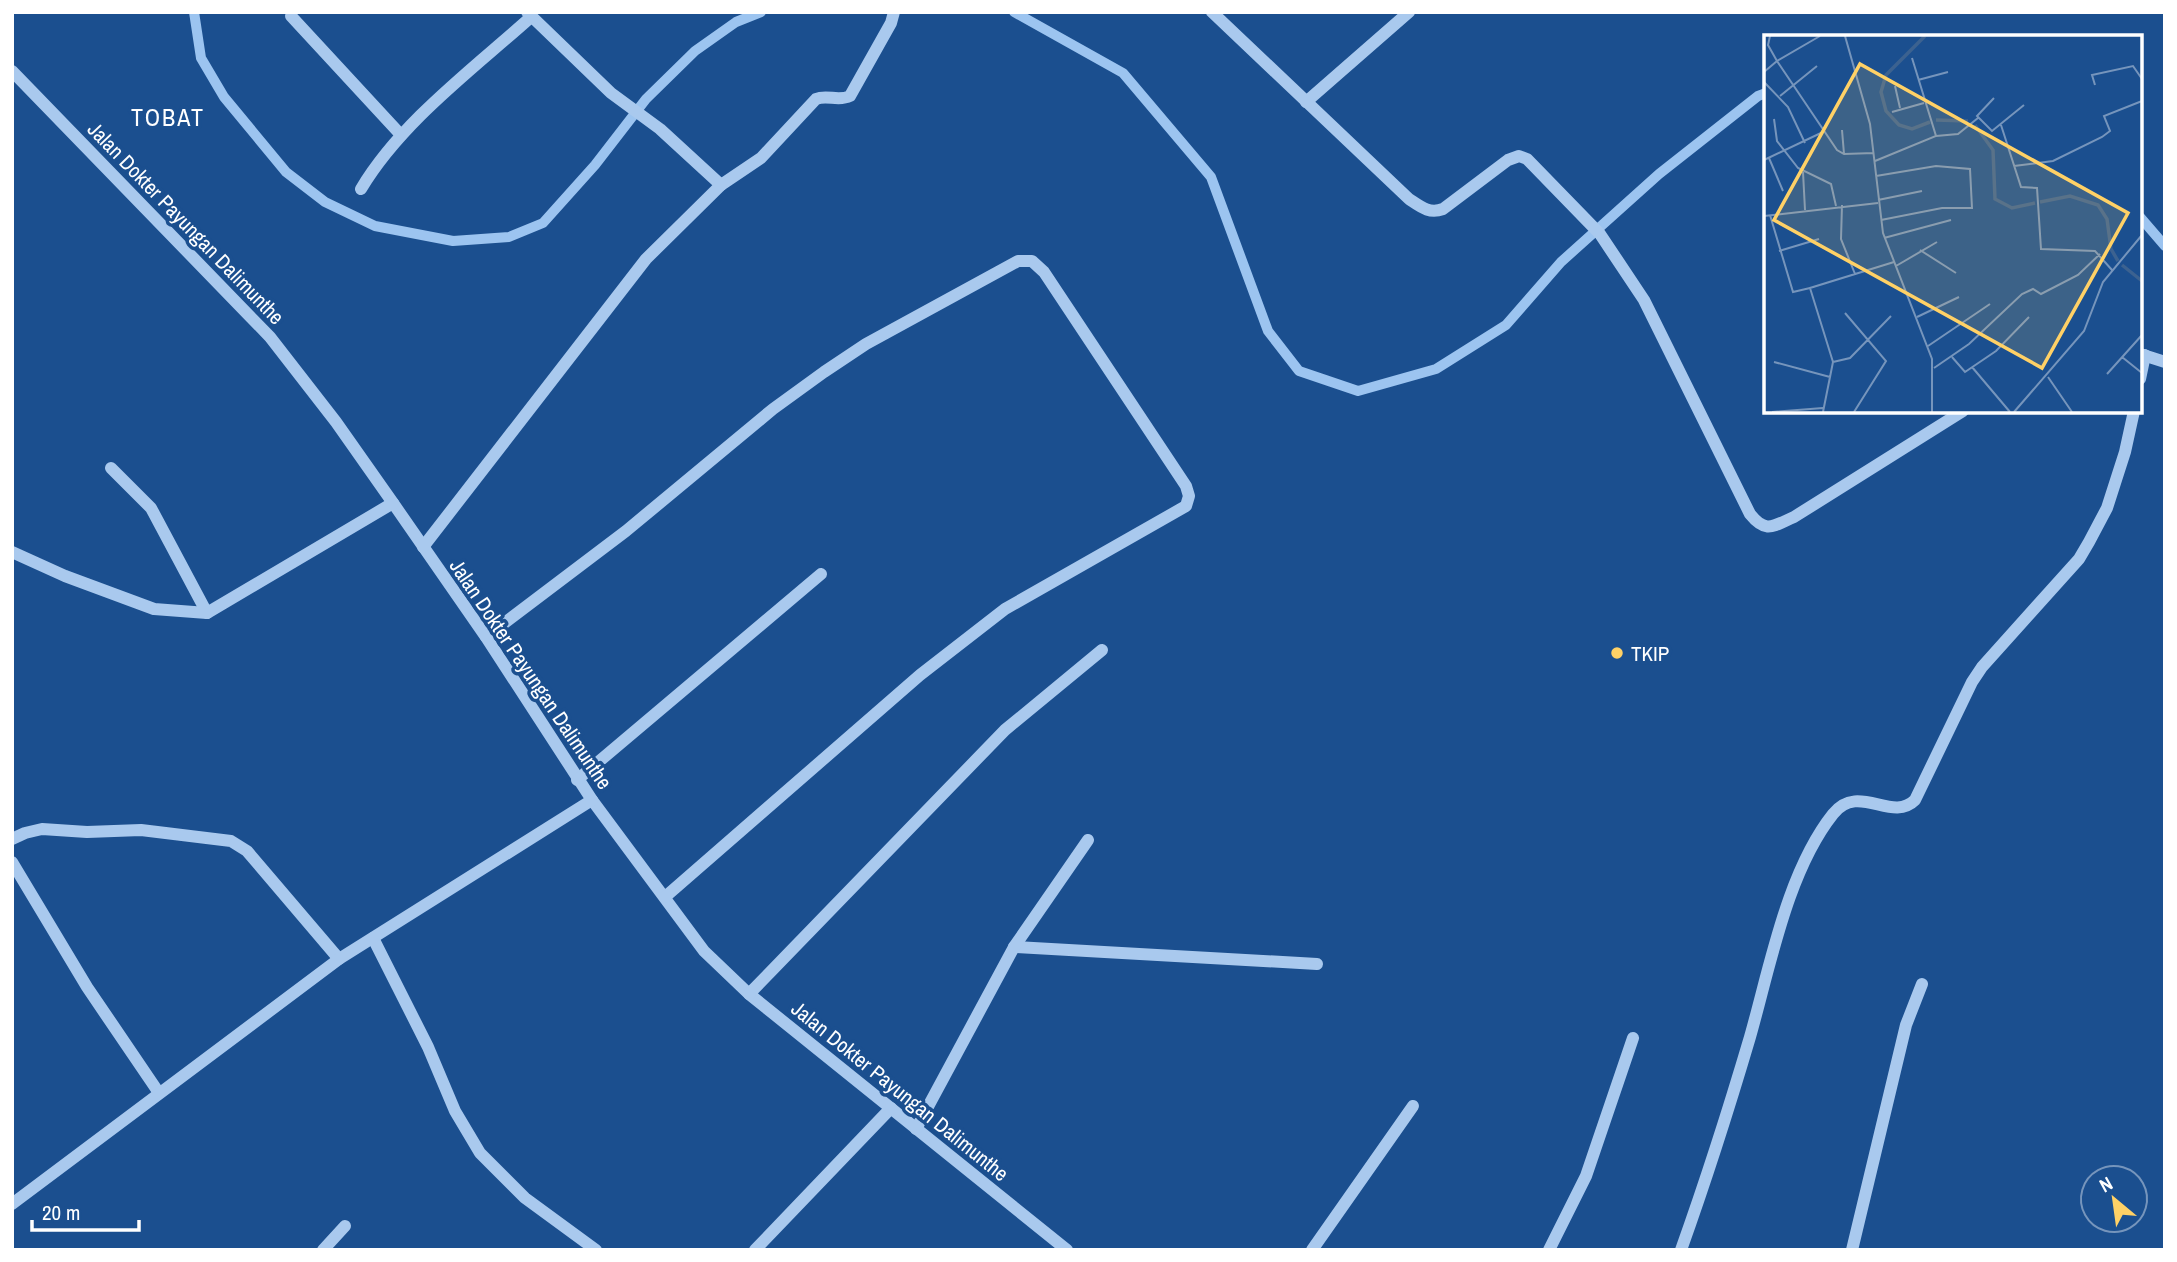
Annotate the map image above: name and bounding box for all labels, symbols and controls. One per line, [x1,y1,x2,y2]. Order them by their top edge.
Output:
inset map [1764,35,2142,413]
district label: TOBAT [131,101,205,133]
street label: Jalan Dokter Payungan Dalimunthe [81,115,291,331]
street label: Jalan Dokter Payungan Dalimunthe [443,553,619,795]
place label: TKIP [1631,639,1669,668]
marker: TKIP [1609,645,1625,661]
street label: Jalan Dokter Payungan Dalimunthe [785,994,1015,1188]
north arrow [2079,1164,2149,1234]
text: N [2095,1170,2117,1198]
scale bar [32,1188,138,1232]
text: 20 m [42,1198,80,1227]

